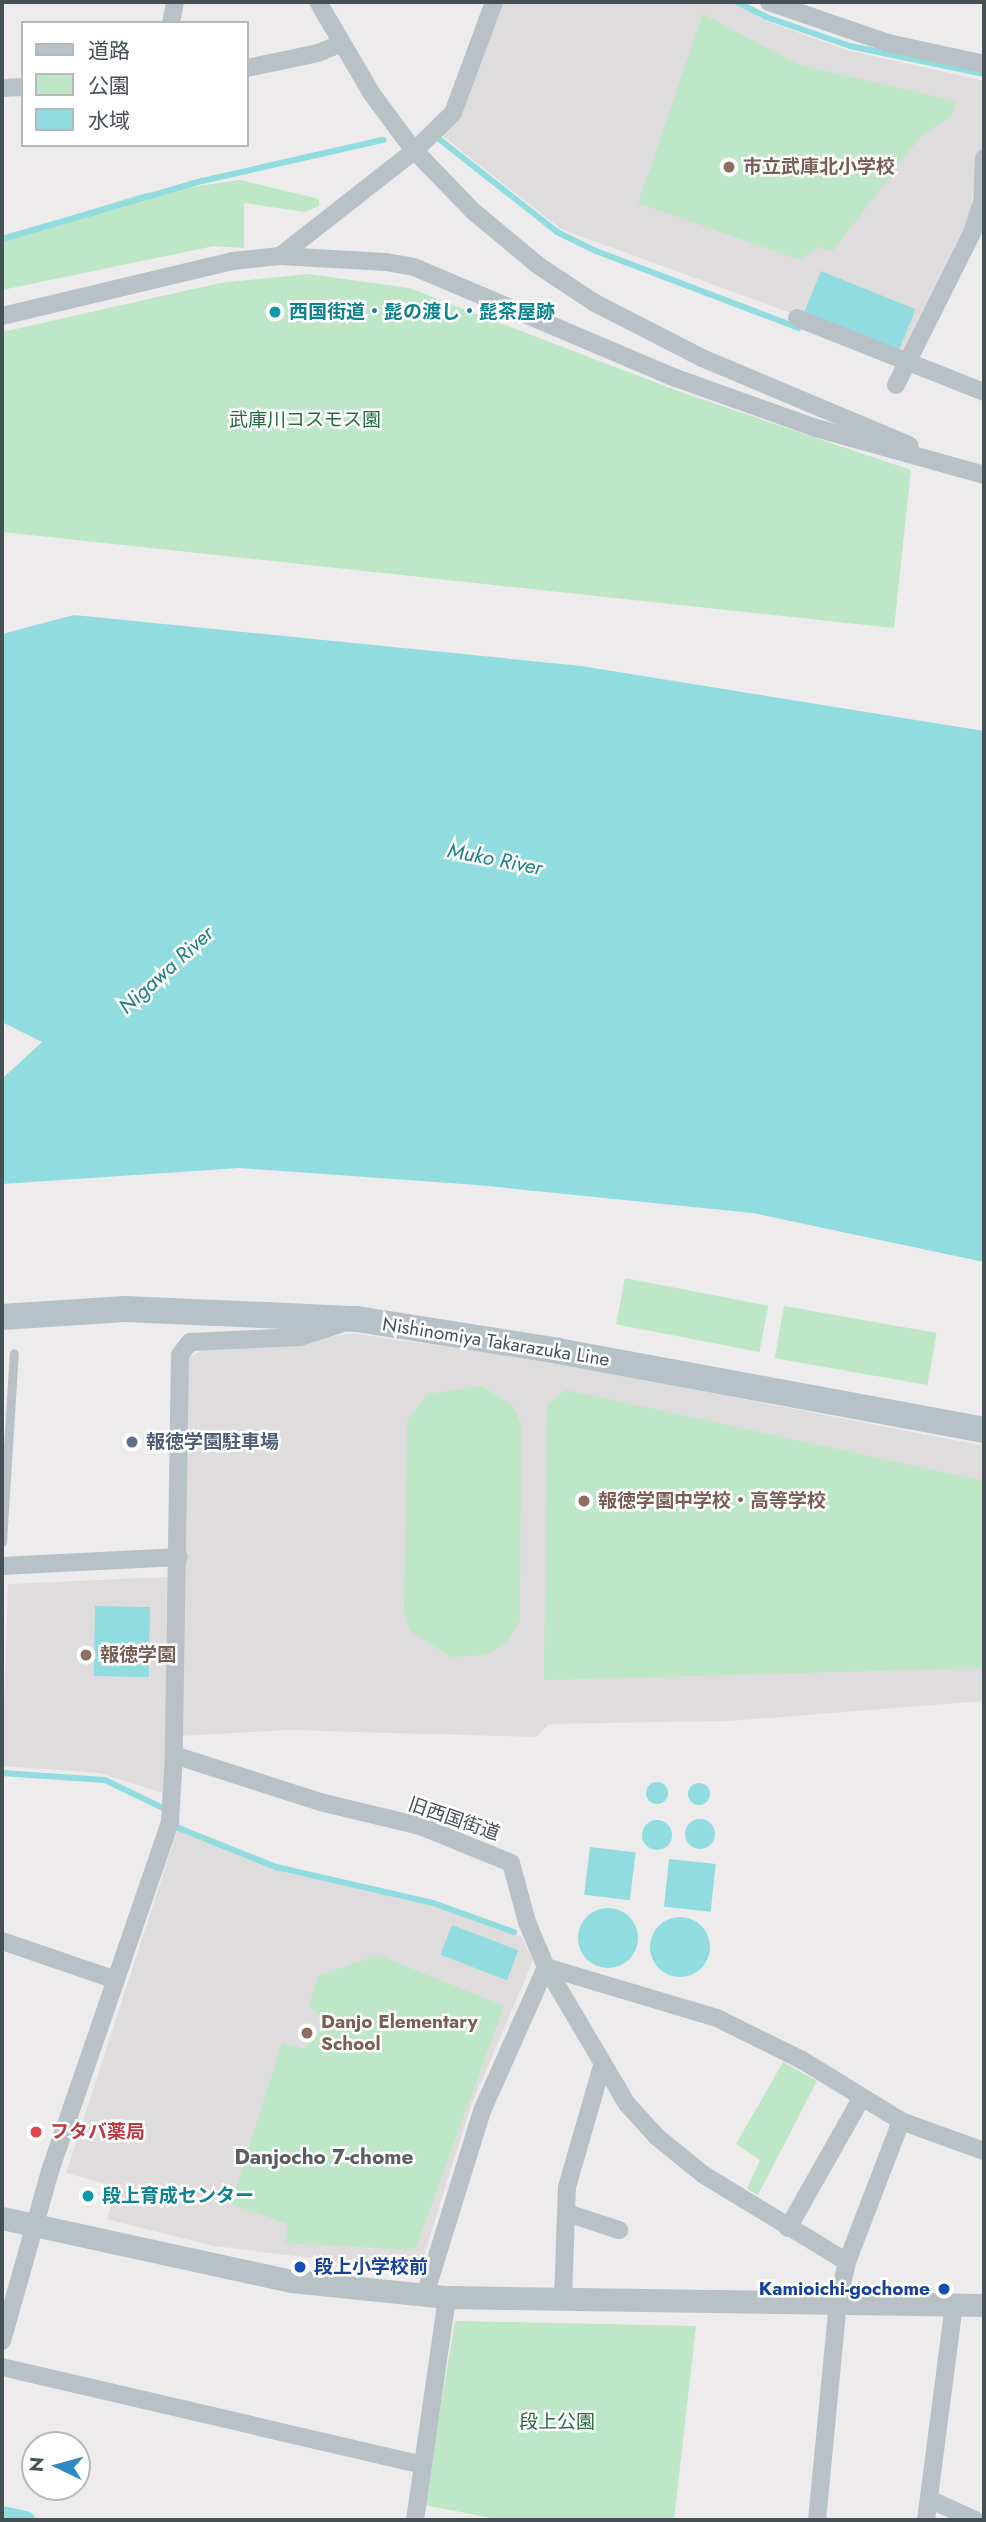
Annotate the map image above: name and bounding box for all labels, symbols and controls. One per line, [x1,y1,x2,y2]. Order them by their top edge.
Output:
legend [21,21,248,147]
text: 道路 [88,36,130,66]
text: 公園 [88,71,130,101]
text: 水域 [88,106,130,136]
place label: 市立武庫北小学校 [743,156,895,178]
marker: 市立武庫北小学校 [721,159,737,175]
place label: 西国街道・髭の渡し・髭茶屋跡 [289,301,555,323]
marker: 西国街道・髭の渡し・髭茶屋跡 [267,304,283,320]
park label: 武庫川コスモス園 [229,409,381,431]
water label: Muko River [445,837,545,881]
water label: Nigawa River [113,921,219,1019]
street label: Nishinomiya Takarazuka Line [381,1313,611,1371]
place label: 報徳学園駐車場 [146,1431,279,1453]
marker: 報徳学園駐車場 [124,1434,140,1450]
place label: 報徳学園中学校・高等学校 [598,1490,826,1512]
marker: 報徳学園中学校・高等学校 [576,1493,592,1509]
place label: 報徳学園 [100,1644,176,1666]
marker: 報徳学園 [78,1647,94,1663]
street label: 旧西国街道 [405,1793,503,1845]
place label: Danjo Elementary School [321,2011,478,2055]
marker: Danjo Elementary School [299,2025,315,2041]
place label: フタバ薬局 [50,2121,145,2143]
marker: フタバ薬局 [28,2124,44,2140]
district label: Danjocho 7-chome [234,2144,414,2170]
place label: 段上育成センター [102,2185,254,2207]
marker: 段上育成センター [80,2188,96,2204]
place label: 段上小学校前 [314,2256,428,2278]
marker: 段上小学校前 [292,2259,308,2275]
place label: Kamioichi-gochome [759,2278,930,2300]
marker: Kamioichi-gochome [936,2281,952,2297]
park label: 段上公園 [519,2411,595,2433]
north arrow [21,2431,91,2501]
text: N [22,2456,51,2473]

